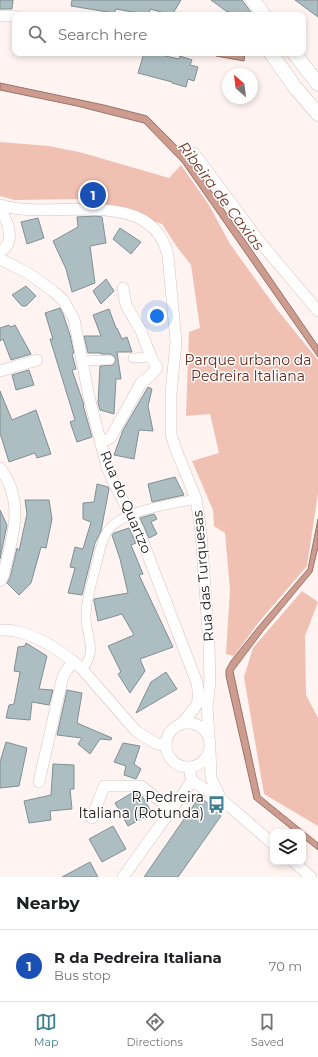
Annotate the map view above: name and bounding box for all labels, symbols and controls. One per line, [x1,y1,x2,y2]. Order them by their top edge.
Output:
search box [12,12,306,56]
icon: search [26,23,48,45]
text: Search here [58,25,147,44]
north arrow [222,68,258,104]
water label: Ribeira de Caxias [174,138,269,254]
pin: 1 [80,180,106,210]
your location [147,306,167,326]
park label: Parque urbano da Pedreira Italiana [185,351,311,385]
street label: Rua do Quartzo [96,448,156,556]
street label: Rua das Turquesas [188,509,218,642]
place label: R Pedreira Italiana (Rotunda) [79,788,204,822]
bus stop icon: R Pedreira Italiana (Rotunda) [207,795,227,815]
map controls [270,829,306,865]
button: layers [270,829,306,865]
text: Nearby [16,893,80,913]
text: R da Pedreira Italiana [54,948,222,967]
text: 1 [26,958,32,974]
text: 70 m [269,958,302,974]
text: Bus stop [54,967,111,983]
tab: Map [34,1011,58,1049]
tab: Directions [127,1011,183,1049]
tab: Saved [251,1011,284,1049]

